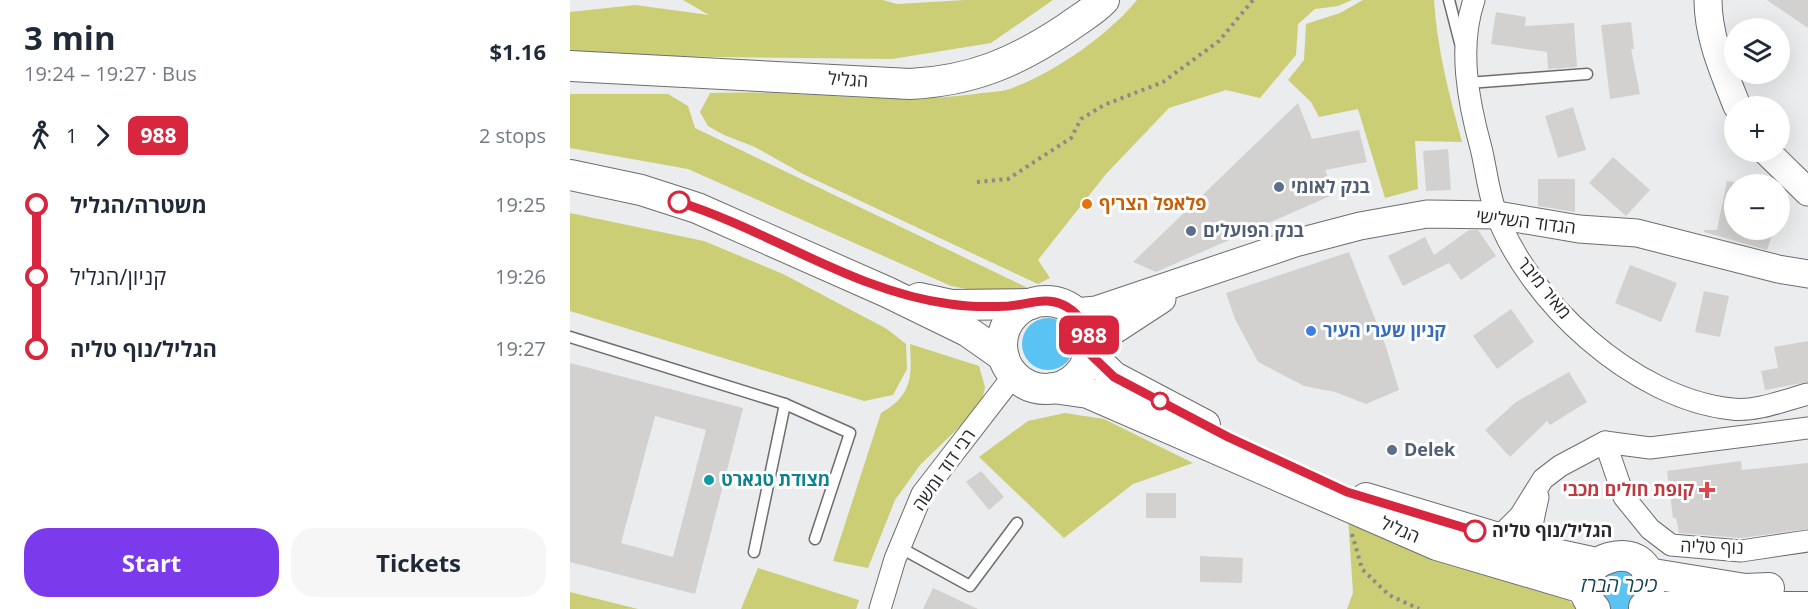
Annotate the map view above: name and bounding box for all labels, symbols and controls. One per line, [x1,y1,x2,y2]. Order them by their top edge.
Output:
text: 3 min [24,15,116,60]
map controls [1724,18,1790,240]
button: layers [1724,18,1790,84]
text: $1.16 [489,36,546,66]
text: 19:24 – 19:27 · Bus [24,60,197,87]
street label: הגליל [827,66,869,92]
button: + [1724,96,1790,162]
icon: walk [24,119,57,152]
icon: forward [86,119,119,152]
text: 988 [140,121,176,149]
text: 1 [66,122,77,149]
text: 2 stops [479,122,546,149]
place label: בנק לאומי [1291,174,1370,198]
button: − [1724,174,1790,240]
marker: בנק לאומי [1272,180,1286,194]
text: משטרה/הגליל [70,189,207,219]
text: 19:25 [495,191,546,218]
unlabelled marker [668,191,690,213]
place label: פלאפל הצריף [1099,191,1207,215]
marker: פלאפל הצריף [1080,197,1094,211]
street label: הגדוד השלישי [1475,203,1577,239]
place label: בנק הפועלים [1203,218,1304,242]
marker: בנק הפועלים [1184,224,1198,238]
street label: מאיר מיבר [1512,251,1577,324]
text: קניון/הגליל [70,261,166,291]
text: 19:26 [495,263,546,290]
line badge: 988 [1054,316,1124,354]
place label: קניון שערי העיר [1323,318,1446,342]
text: 988 [1071,321,1107,349]
marker: קניון שערי העיר [1304,324,1318,338]
text: הגליל/נוף טליה [70,333,217,363]
text: 19:27 [495,335,546,362]
unlabelled marker [1151,392,1169,410]
street label: רבי דוד ומשה [906,424,980,515]
place label: Delek [1404,437,1456,461]
marker: Delek [1385,443,1399,457]
place label: מצודת טגארט [721,467,830,491]
marker: מצודת טגארט [702,473,716,487]
place label: קופת חולים מכבי [1562,477,1694,501]
marker: קופת חולים מכבי [1698,481,1716,499]
street label: הגליל [1377,510,1424,548]
place label: הגליל/נוף טליה [1492,518,1612,542]
marker: הגליל/נוף טליה [1464,520,1486,542]
button: Start [24,528,279,597]
button: Tickets [291,528,546,597]
street label: נוף טליה [1680,533,1744,559]
water label: כיכר הברז [1581,571,1657,598]

